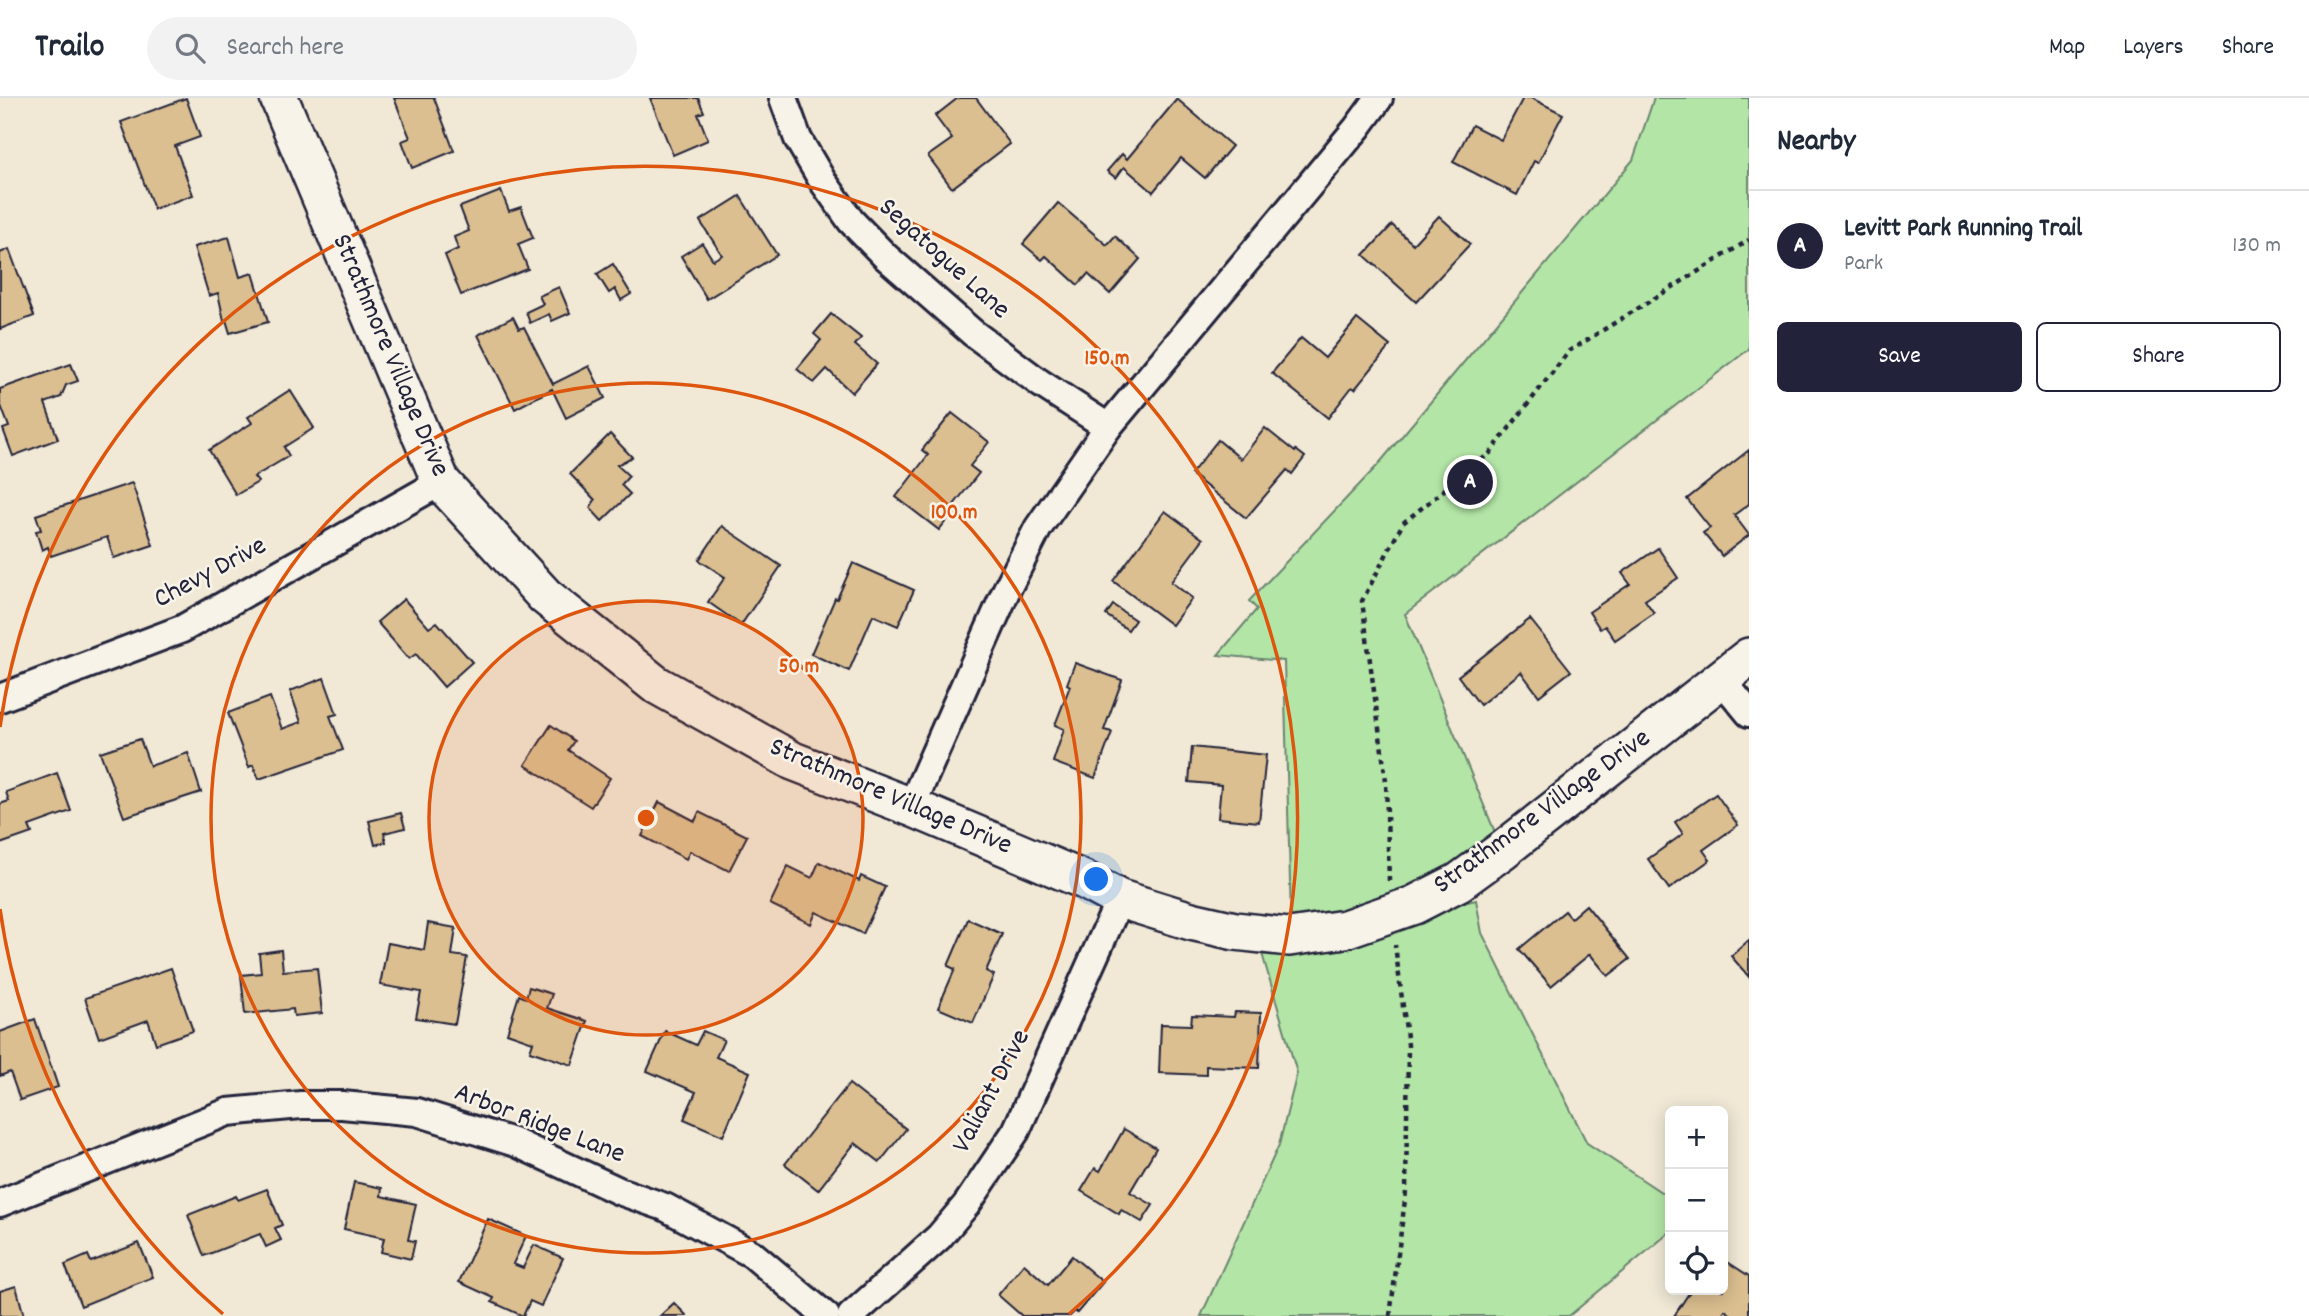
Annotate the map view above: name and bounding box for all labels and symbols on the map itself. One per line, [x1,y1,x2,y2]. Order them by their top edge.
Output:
street label: Segatogue Lane [868,190,1018,330]
street label: Strathmore Village Drive [320,228,458,484]
text: 150 m [1084,345,1130,375]
pin: A [1447,456,1493,508]
text: 100 m [931,499,977,529]
street label: Chevy Drive [148,528,274,620]
text: 50 m [779,653,819,683]
street label: Strathmore Village Drive [1426,720,1660,906]
street label: Strathmore Village Drive [762,729,1018,867]
centre of rings [634,806,658,830]
your location [1079,862,1113,896]
street label: Valiant Drive [944,1023,1042,1161]
street label: Arbor Ridge Lane [448,1074,630,1176]

